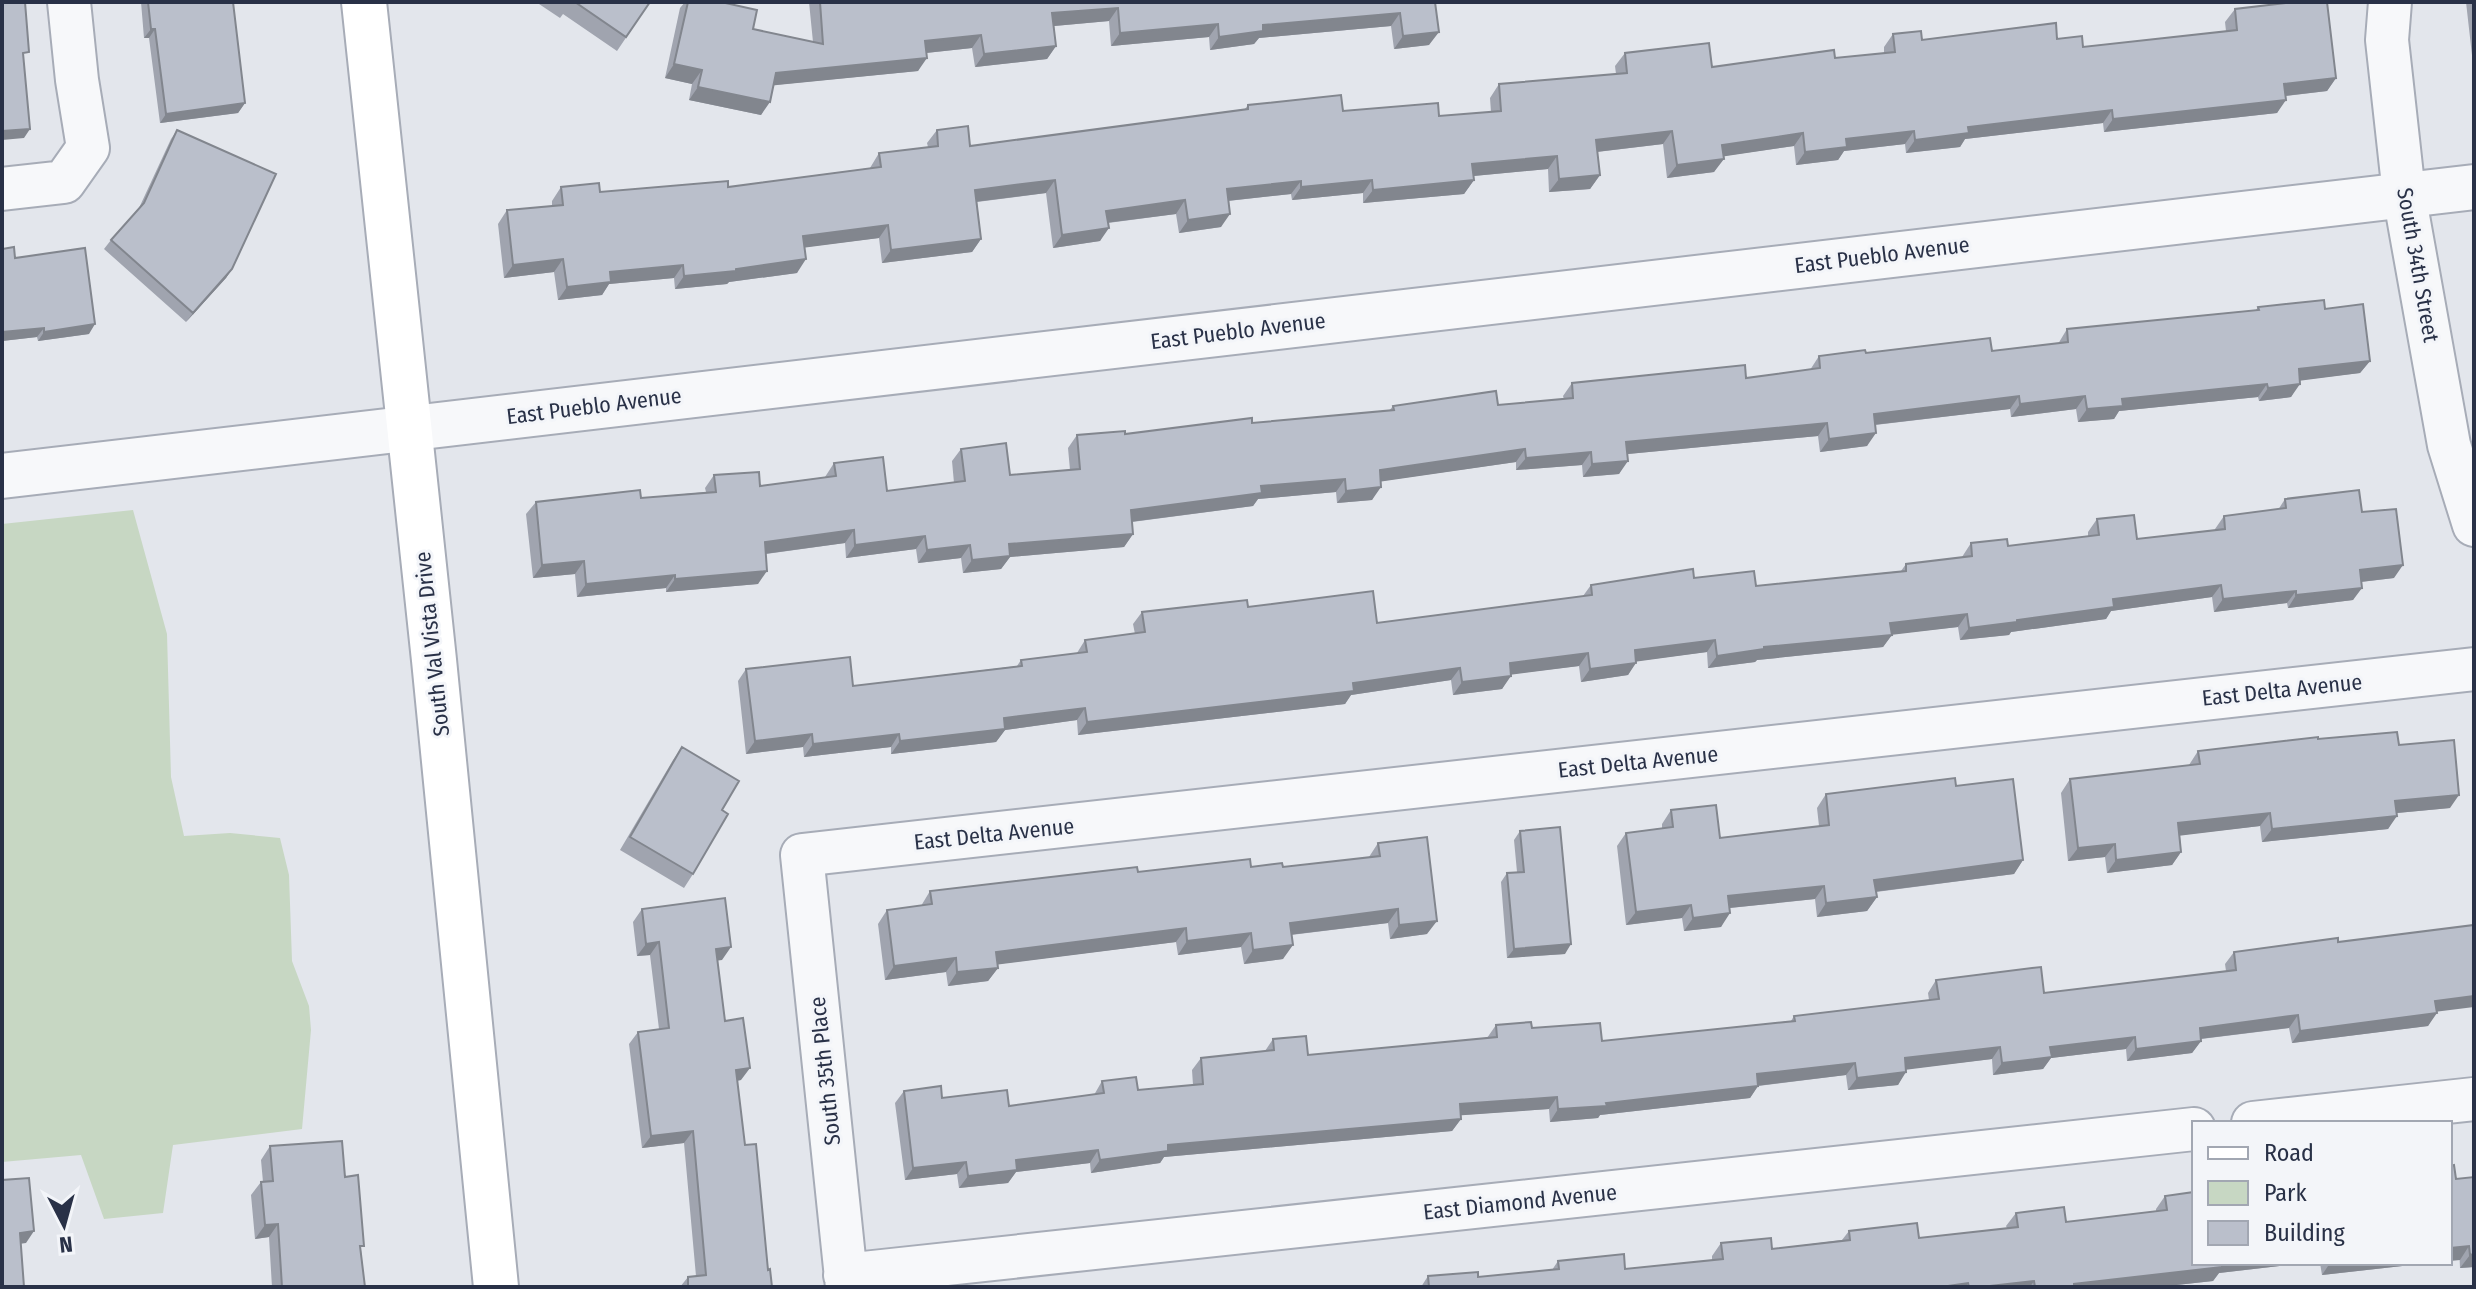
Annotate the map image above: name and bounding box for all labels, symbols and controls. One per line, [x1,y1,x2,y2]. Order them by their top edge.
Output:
street label: South 34th Street [2391,186,2445,345]
street label: East Pueblo Avenue [1793,231,1971,279]
street label: East Pueblo Avenue [1149,307,1327,355]
street label: East Pueblo Avenue [505,382,683,430]
street label: South Val Vista Drive [409,550,455,738]
street label: East Delta Avenue [2201,668,2363,712]
street label: East Delta Avenue [1557,740,1719,784]
street label: East Delta Avenue [913,812,1075,856]
street label: South 35th Place [804,995,846,1147]
legend [2192,1121,2452,1265]
text: Road [2264,1139,2314,1167]
street label: East Diamond Avenue [1422,1178,1618,1226]
text: Park [2264,1179,2307,1207]
north arrow [24,1185,104,1265]
text: Building [2264,1219,2346,1247]
text: N [58,1230,74,1259]

